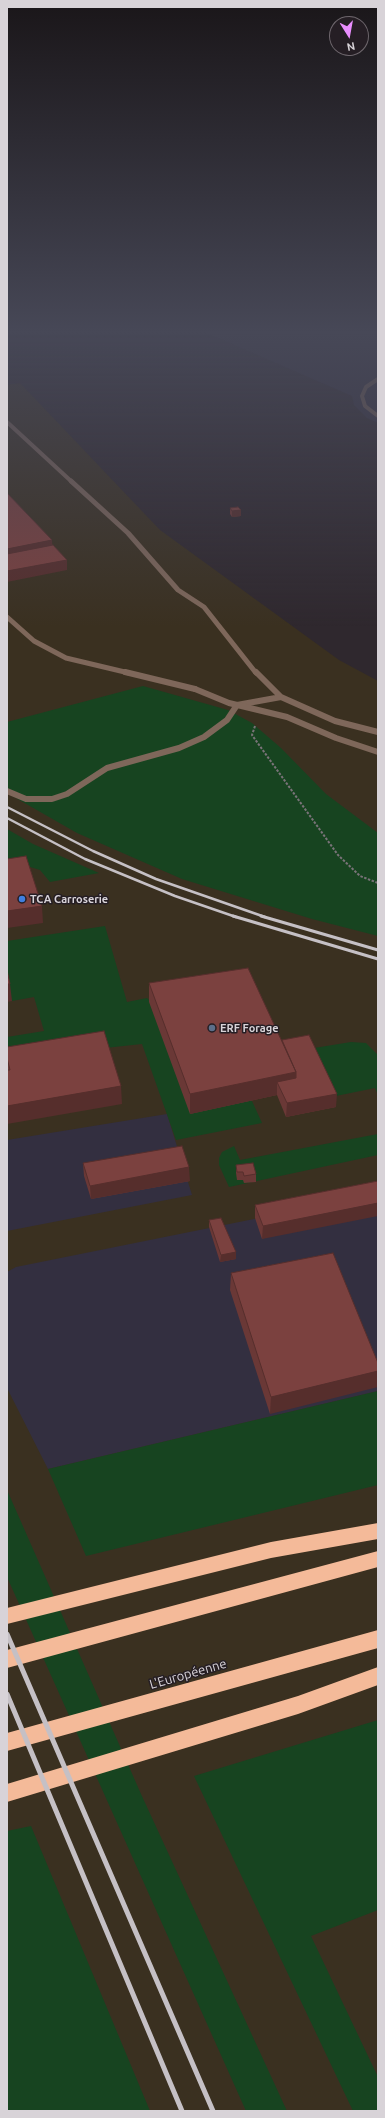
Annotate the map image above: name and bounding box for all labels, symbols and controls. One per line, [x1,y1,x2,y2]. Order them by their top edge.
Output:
north arrow [329,16,369,56]
text: N [346,40,356,53]
place label: TCA Carroserie [30,892,108,906]
marker: TCA Carroserie [17,894,27,904]
place label: ERF Forage [220,1021,278,1035]
marker: ERF Forage [207,1023,217,1033]
street label: L'Européenne [148,1656,228,1692]

